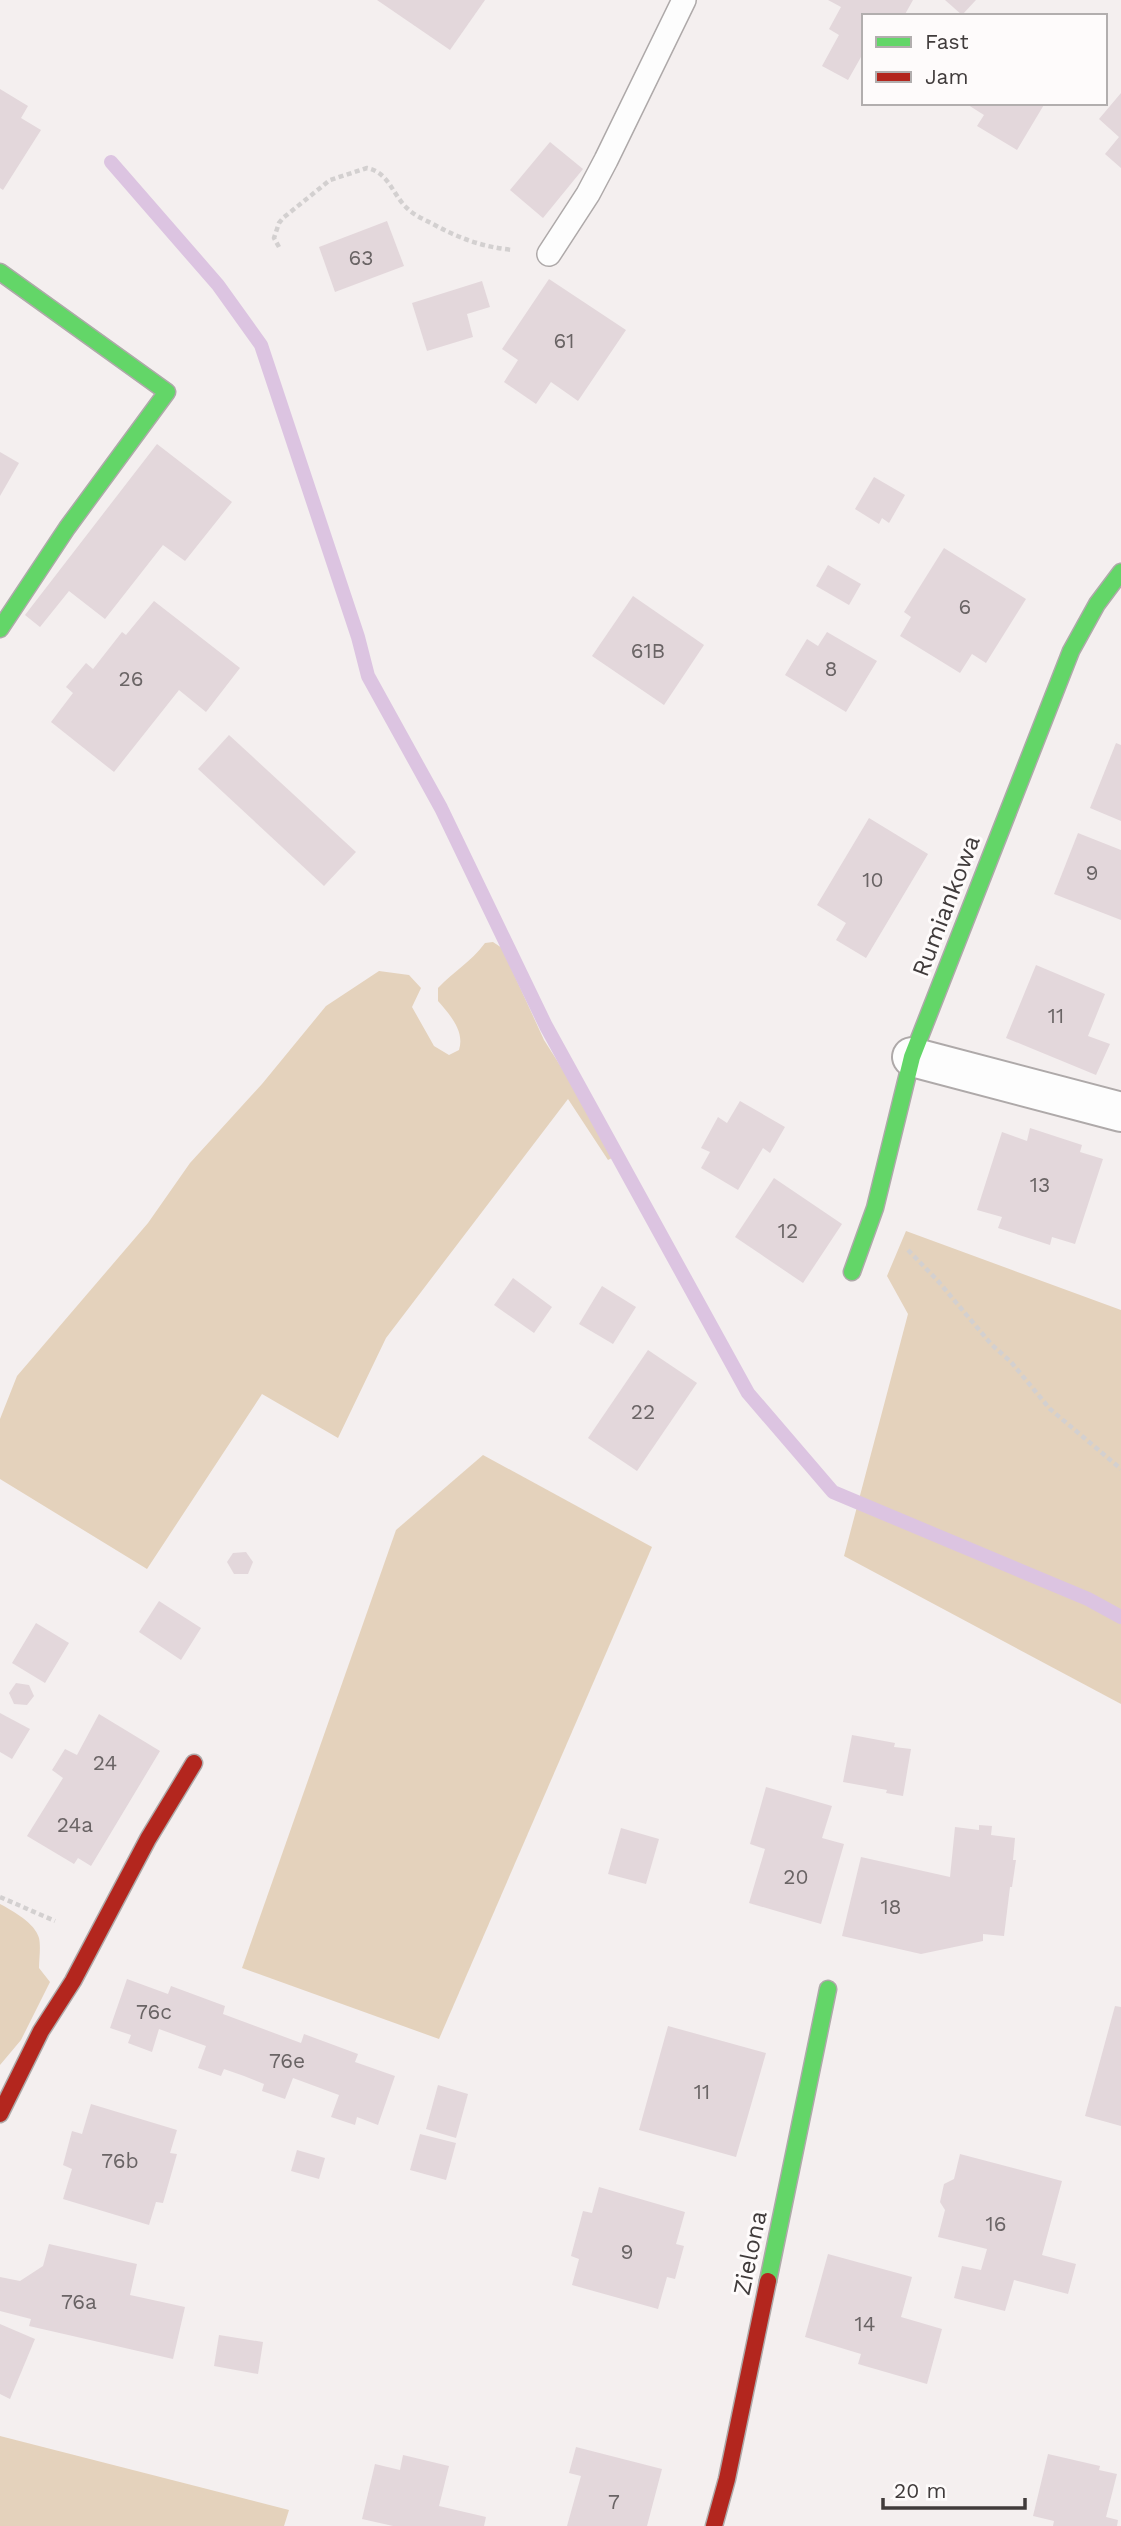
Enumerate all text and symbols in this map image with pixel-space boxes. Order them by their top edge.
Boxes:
legend [862,14,1107,105]
text: Fast [925,29,969,54]
text: Jam [925,64,968,89]
house number: 63 [348,245,374,270]
house number: 61 [554,328,574,353]
house number: 6 [959,594,971,619]
house number: 61B [631,638,665,663]
house number: 8 [825,656,837,681]
house number: 26 [118,666,144,691]
street label: Rumiankowa [906,832,986,980]
house number: 9 [1086,860,1098,885]
house number: 10 [862,867,884,892]
house number: 11 [1048,1003,1064,1028]
house number: 13 [1030,1172,1050,1197]
house number: 12 [778,1218,798,1243]
house number: 22 [631,1399,655,1424]
house number: 24 [93,1750,117,1775]
house number: 24a [57,1812,93,1837]
house number: 20 [783,1864,809,1889]
house number: 18 [880,1894,902,1919]
house number: 76c [136,1999,172,2024]
house number: 76e [269,2048,305,2073]
house number: 11 [694,2079,710,2104]
house number: 76b [101,2148,139,2173]
street label: Zielona [727,2208,773,2298]
house number: 16 [986,2211,1006,2236]
house number: 9 [621,2239,633,2264]
house number: 76a [61,2289,97,2314]
house number: 14 [854,2311,876,2336]
scale bar [883,2466,1025,2510]
text: 20 m [894,2478,946,2503]
house number: 7 [608,2489,620,2514]

